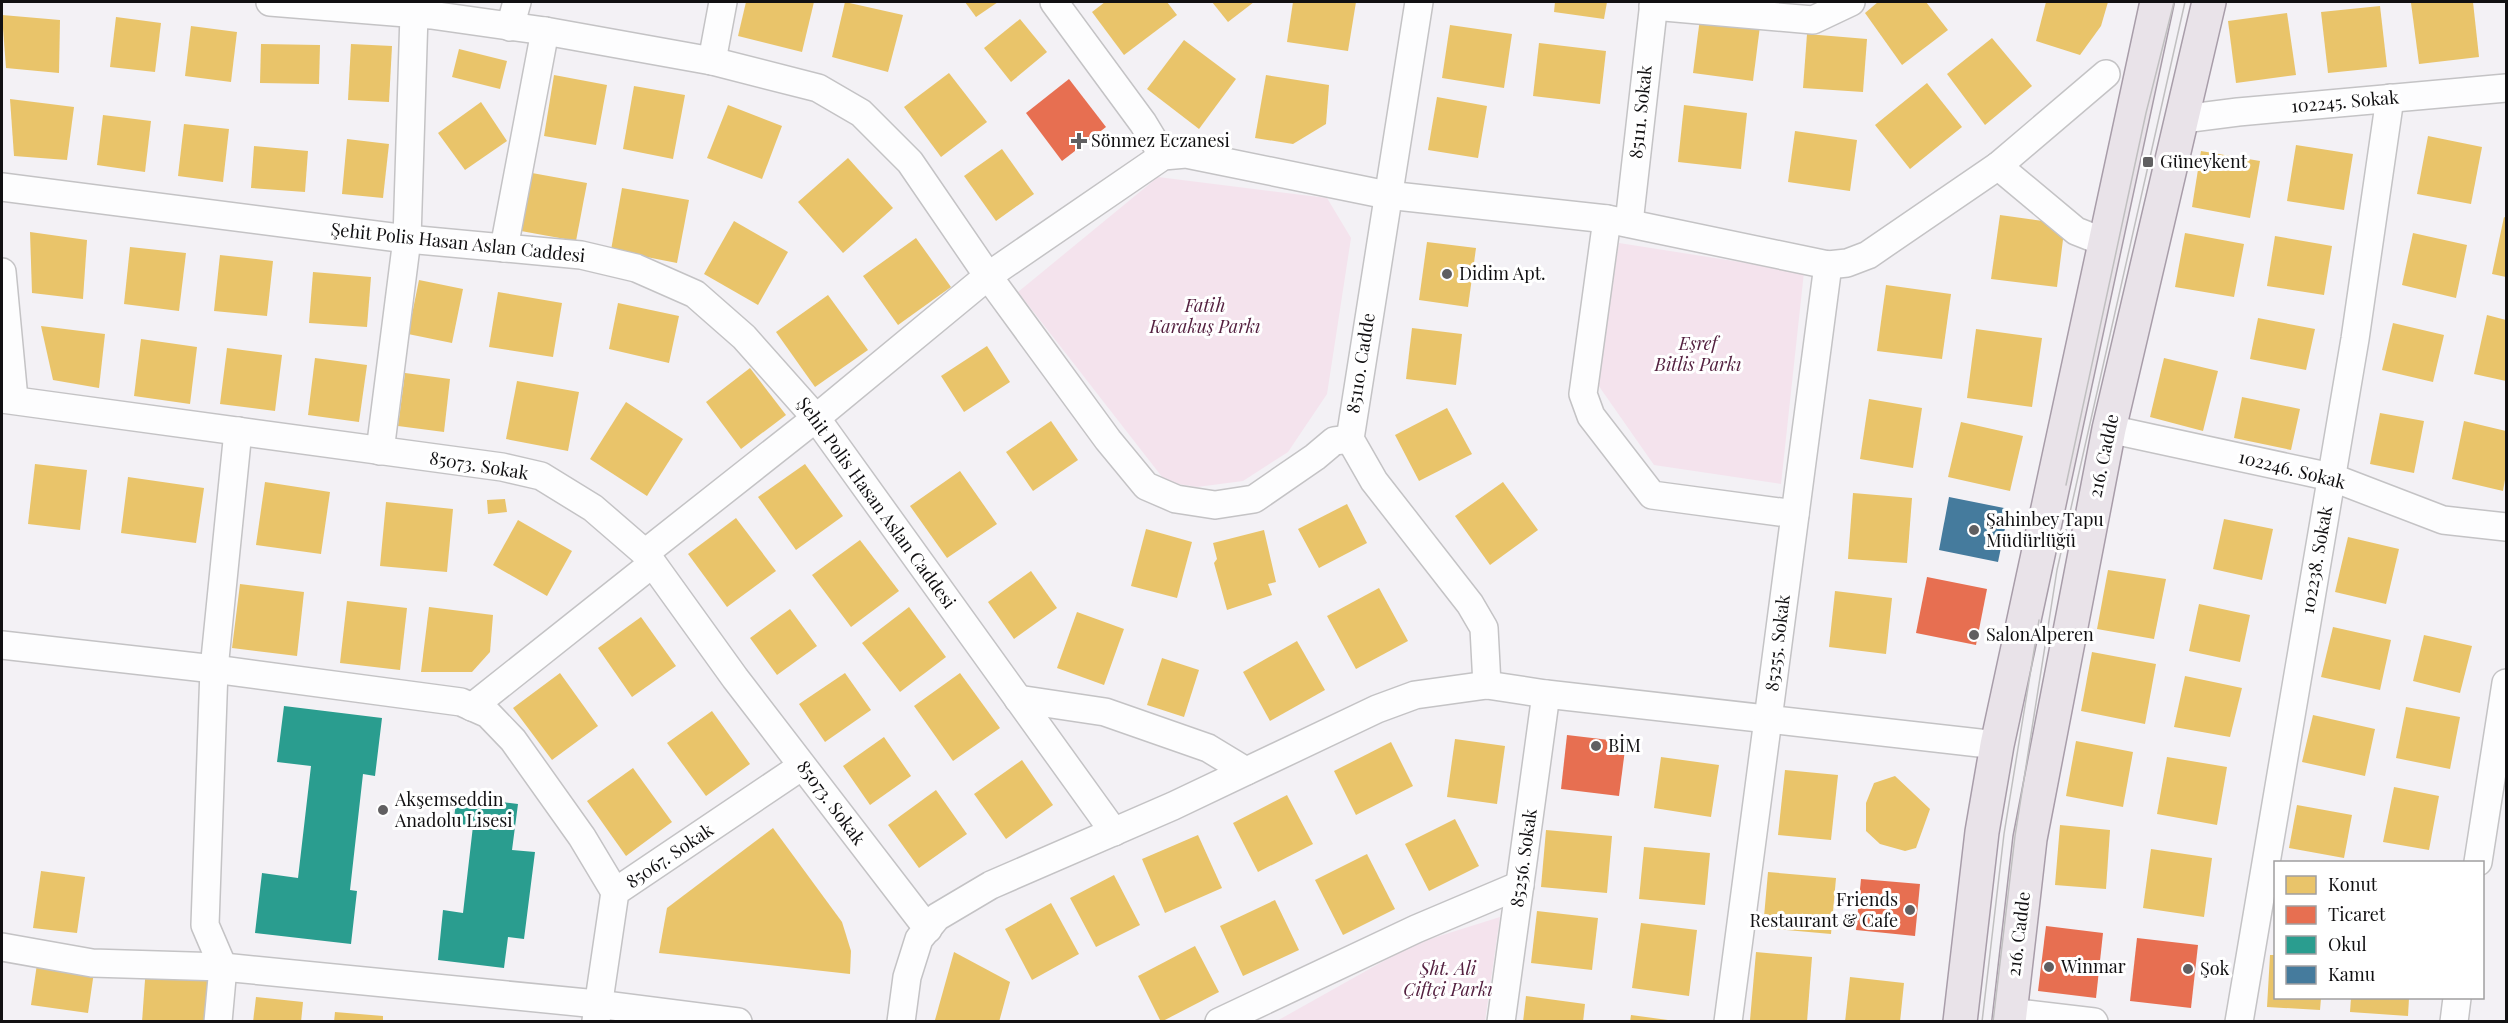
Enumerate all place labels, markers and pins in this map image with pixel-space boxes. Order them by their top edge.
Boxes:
place label: Sönmez Eczanesi [1091,128,1230,152]
marker: Sönmez Eczanesi [1072,134,1086,148]
place label: Güneykent [2160,149,2248,173]
marker: Güneykent [2141,155,2155,169]
place label: Didim Apt. [1459,261,1546,285]
marker: Didim Apt. [1440,267,1454,281]
place label: Şahinbey Tapu Müdürlüğü [1986,507,2104,552]
marker: Şahinbey Tapu Müdürlüğü [1967,523,1981,537]
place label: SalonAlperen [1986,622,2094,646]
marker: SalonAlperen [1967,628,1981,642]
place label: BİM [1608,733,1641,757]
marker: BİM [1589,739,1603,753]
place label: Akşemseddin Anadolu Lisesi [394,787,513,832]
marker: Akşemseddin Anadolu Lisesi [376,803,390,817]
place label: Friends Restaurant & Cafe [1749,887,1898,932]
marker: Friends Restaurant & Cafe [1903,903,1917,917]
place label: Winmar [2060,954,2126,978]
place label: Şok [2200,956,2229,980]
marker: Winmar [2042,960,2056,974]
marker: Şok [2181,962,2195,976]

